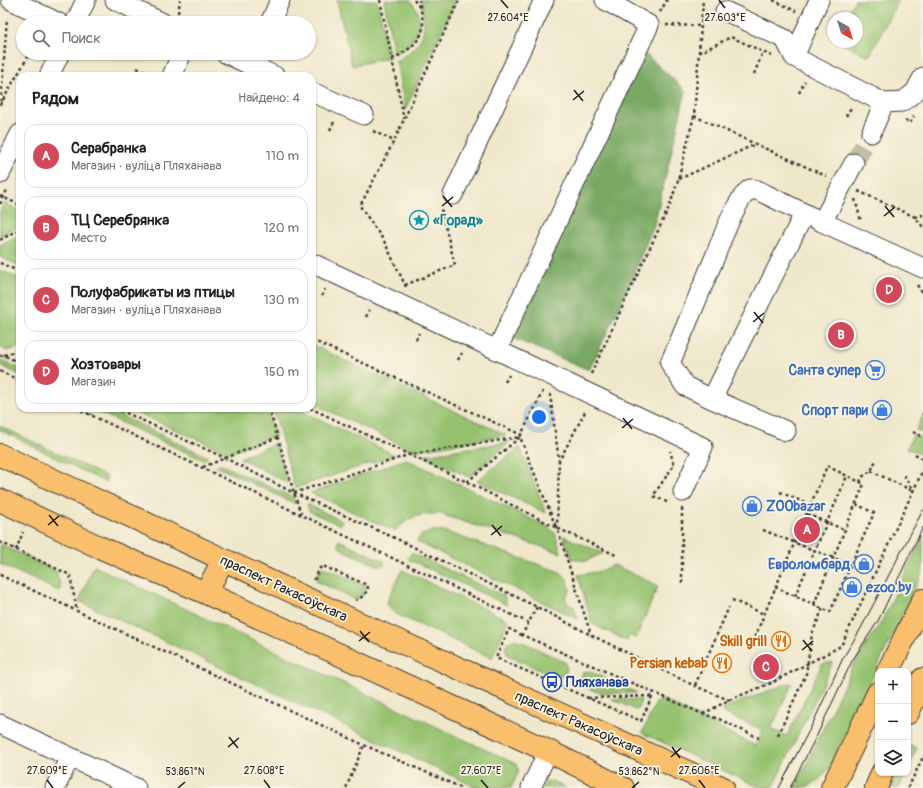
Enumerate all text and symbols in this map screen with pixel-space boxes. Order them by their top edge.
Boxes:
text: 27.604°E [487,12,529,24]
text: 27.603°E [705,12,745,24]
north arrow [827,12,863,48]
search box [16,16,316,60]
icon: search [30,27,52,49]
text: Поиск [62,29,101,48]
text: Рядом [32,88,79,109]
text: Найдено: 4 [238,90,300,106]
text: Серабранка [71,139,146,158]
text: A [42,148,50,164]
text: 110 m [266,148,299,164]
text: Магазин · вуліца Пляханава [71,158,222,174]
place icon: «Горад» [408,209,430,231]
text: ТЦ Серебрянка [71,211,169,230]
place label: «Горад» [433,212,484,229]
text: B [42,220,50,236]
text: 120 m [263,220,299,236]
text: Место [71,230,107,246]
pin: D [876,275,902,305]
text: Полуфабрикаты из птицы [71,283,235,302]
text: C [42,292,50,308]
text: 130 m [263,292,299,308]
text: Магазин · вуліца Пляханава [71,302,222,318]
pin: B [828,320,854,350]
text: Хозтовары [71,355,141,374]
supermarket icon: Санта супер [864,359,886,381]
place label: Санта супер [789,362,861,379]
text: D [42,364,50,380]
text: 150 m [264,364,299,380]
text: Магазин [71,374,115,390]
shop icon: Спорт пари [871,399,893,421]
place label: Спорт пари [802,402,869,419]
your location [529,407,549,427]
shop icon: ZOObazar [741,495,763,517]
place label: ZOObazar [766,498,827,515]
pin: A [794,515,820,545]
street label: праспект Ракасоўскага [217,551,350,625]
shop icon: Евроломбард [853,553,875,575]
place label: Евроломбард [768,556,851,573]
shop icon: ezoo.by [841,576,863,598]
place label: ezoo.by [865,579,911,596]
restaurant icon: Skill grill [770,630,792,652]
place label: Skill grill [720,633,767,650]
restaurant icon: Persian kebab [711,652,733,674]
pin: C [753,652,779,682]
place label: Persian kebab [630,655,708,672]
map controls [875,668,911,776]
button: + [875,668,911,704]
bus stop icon: Пляханава [541,671,563,693]
place label: Пляханава [566,674,629,691]
street label: праспект Ракасоўскага [512,687,646,759]
button: − [875,704,911,740]
button: layers [875,740,911,776]
text: 27.609°E [27,765,67,777]
text: 27.608°E [244,765,284,777]
text: 27.607°E [461,765,501,777]
text: 27.606°E [678,765,720,777]
text: 53.861°N [165,766,205,778]
text: 53.862°N [619,766,660,778]

